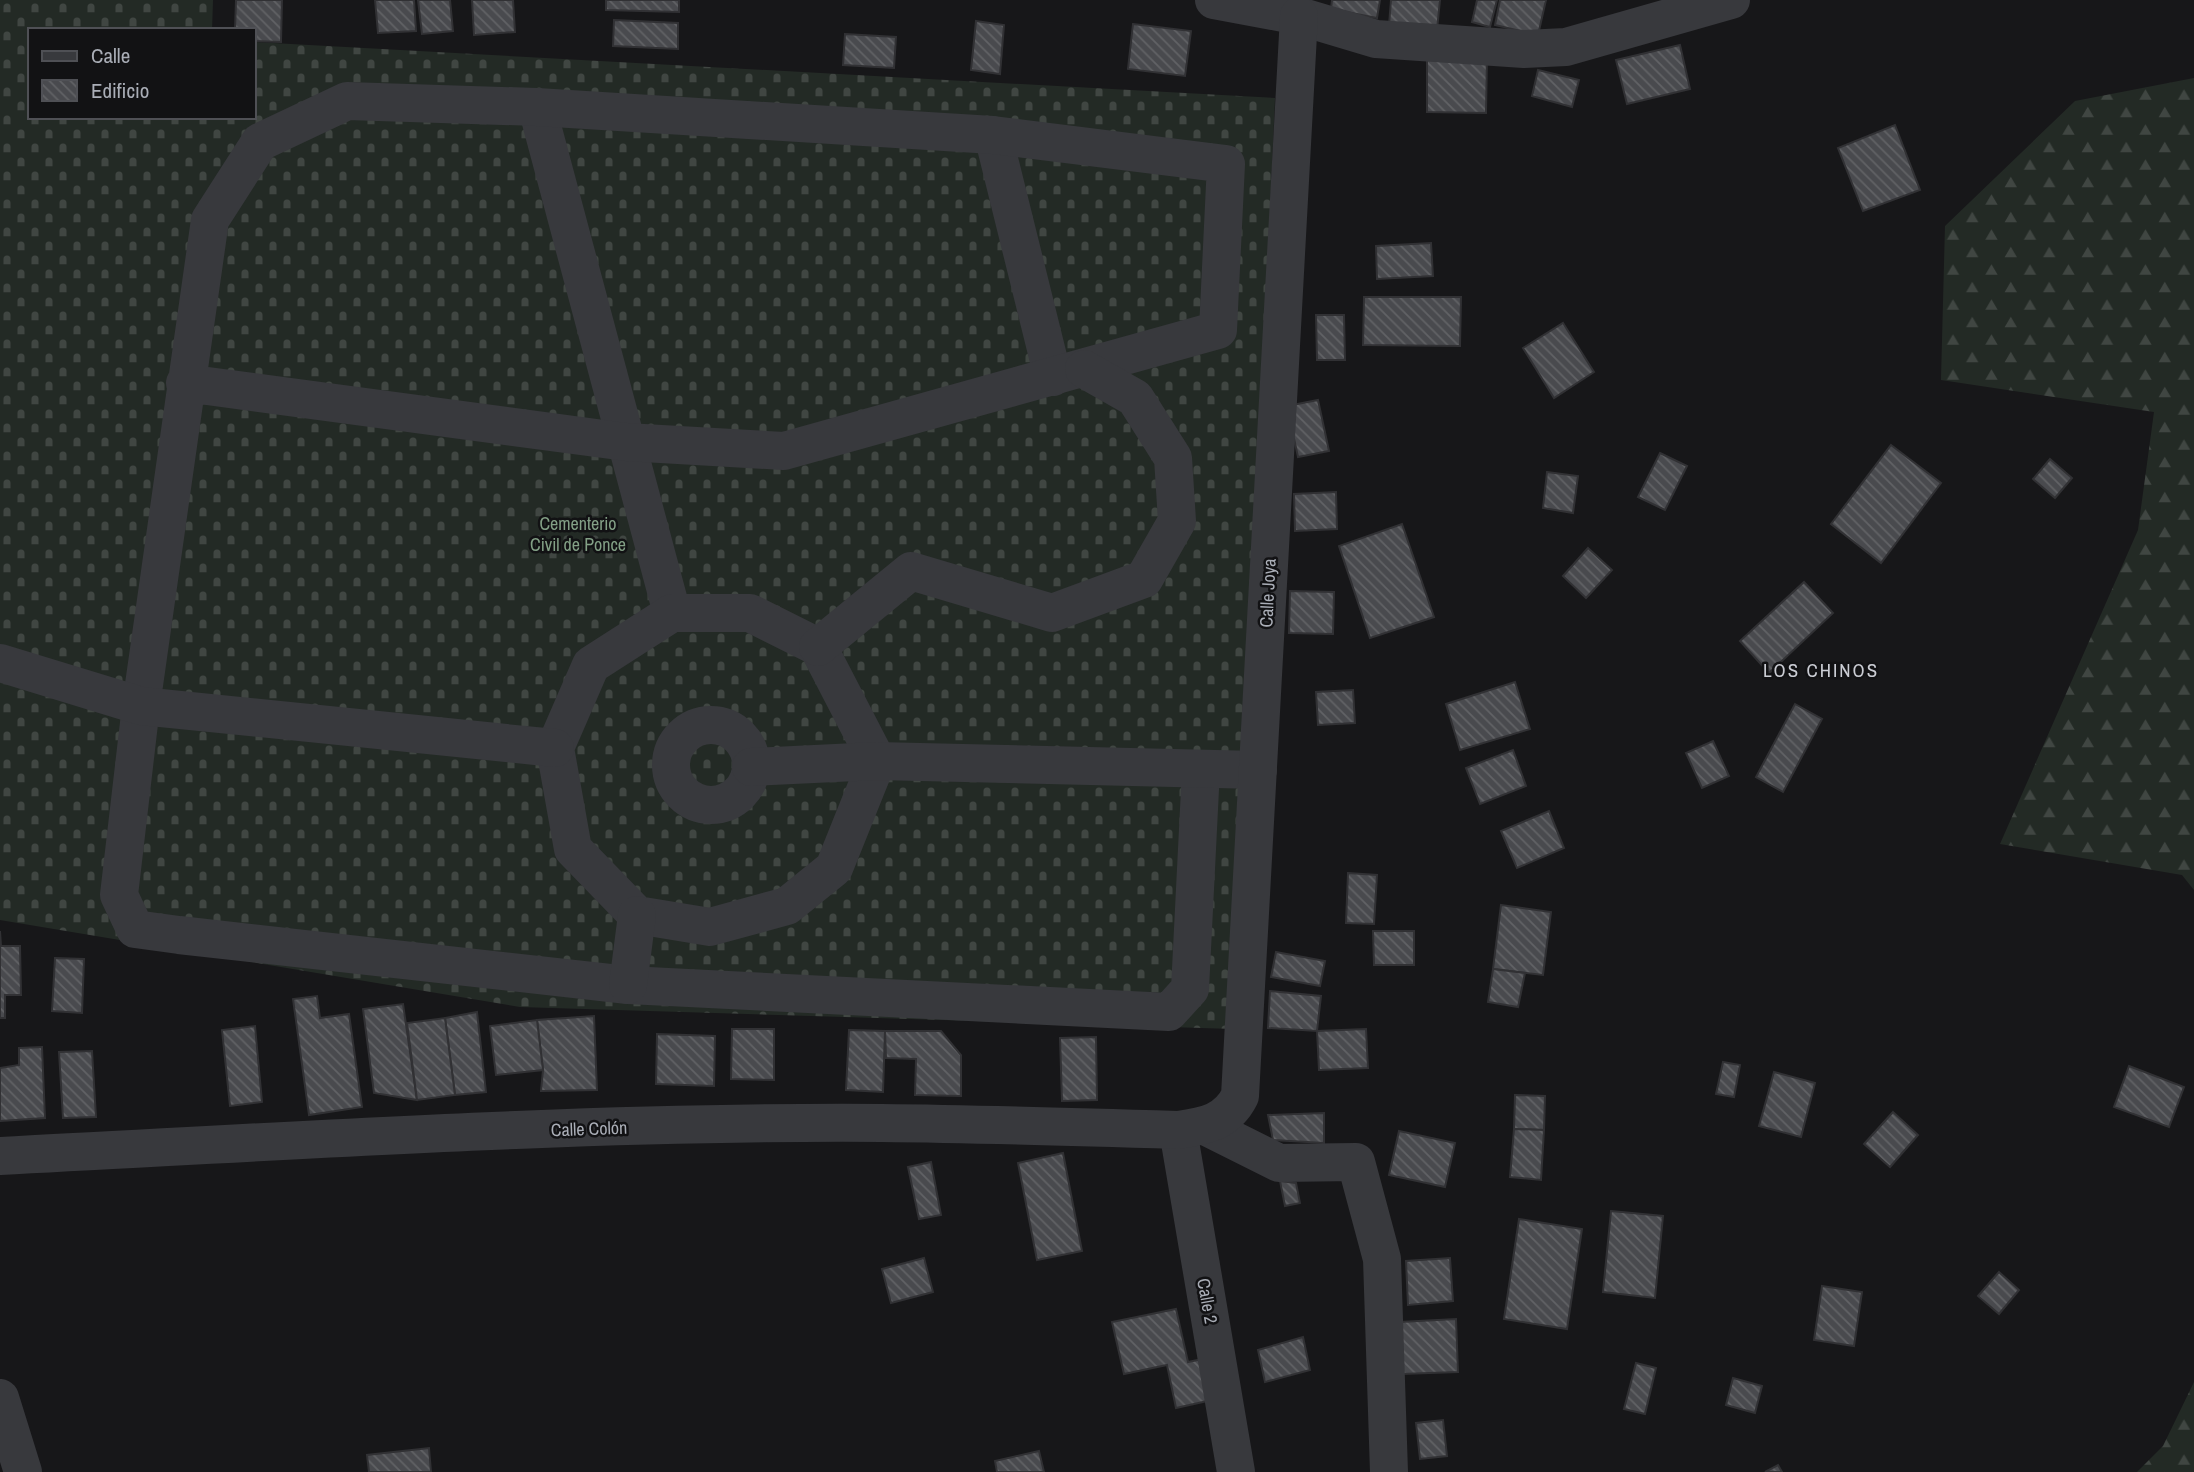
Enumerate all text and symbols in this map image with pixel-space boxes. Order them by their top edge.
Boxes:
legend [28,28,256,119]
text: Calle [91,41,130,70]
text: Edificio [91,76,149,105]
park label: Cementerio Civil de Ponce [530,511,626,557]
street label: Calle Joya [1253,558,1282,628]
district label: LOS CHINOS [1763,657,1879,683]
street label: Calle Colón [550,1115,628,1142]
street label: Calle 2 [1191,1276,1224,1326]

